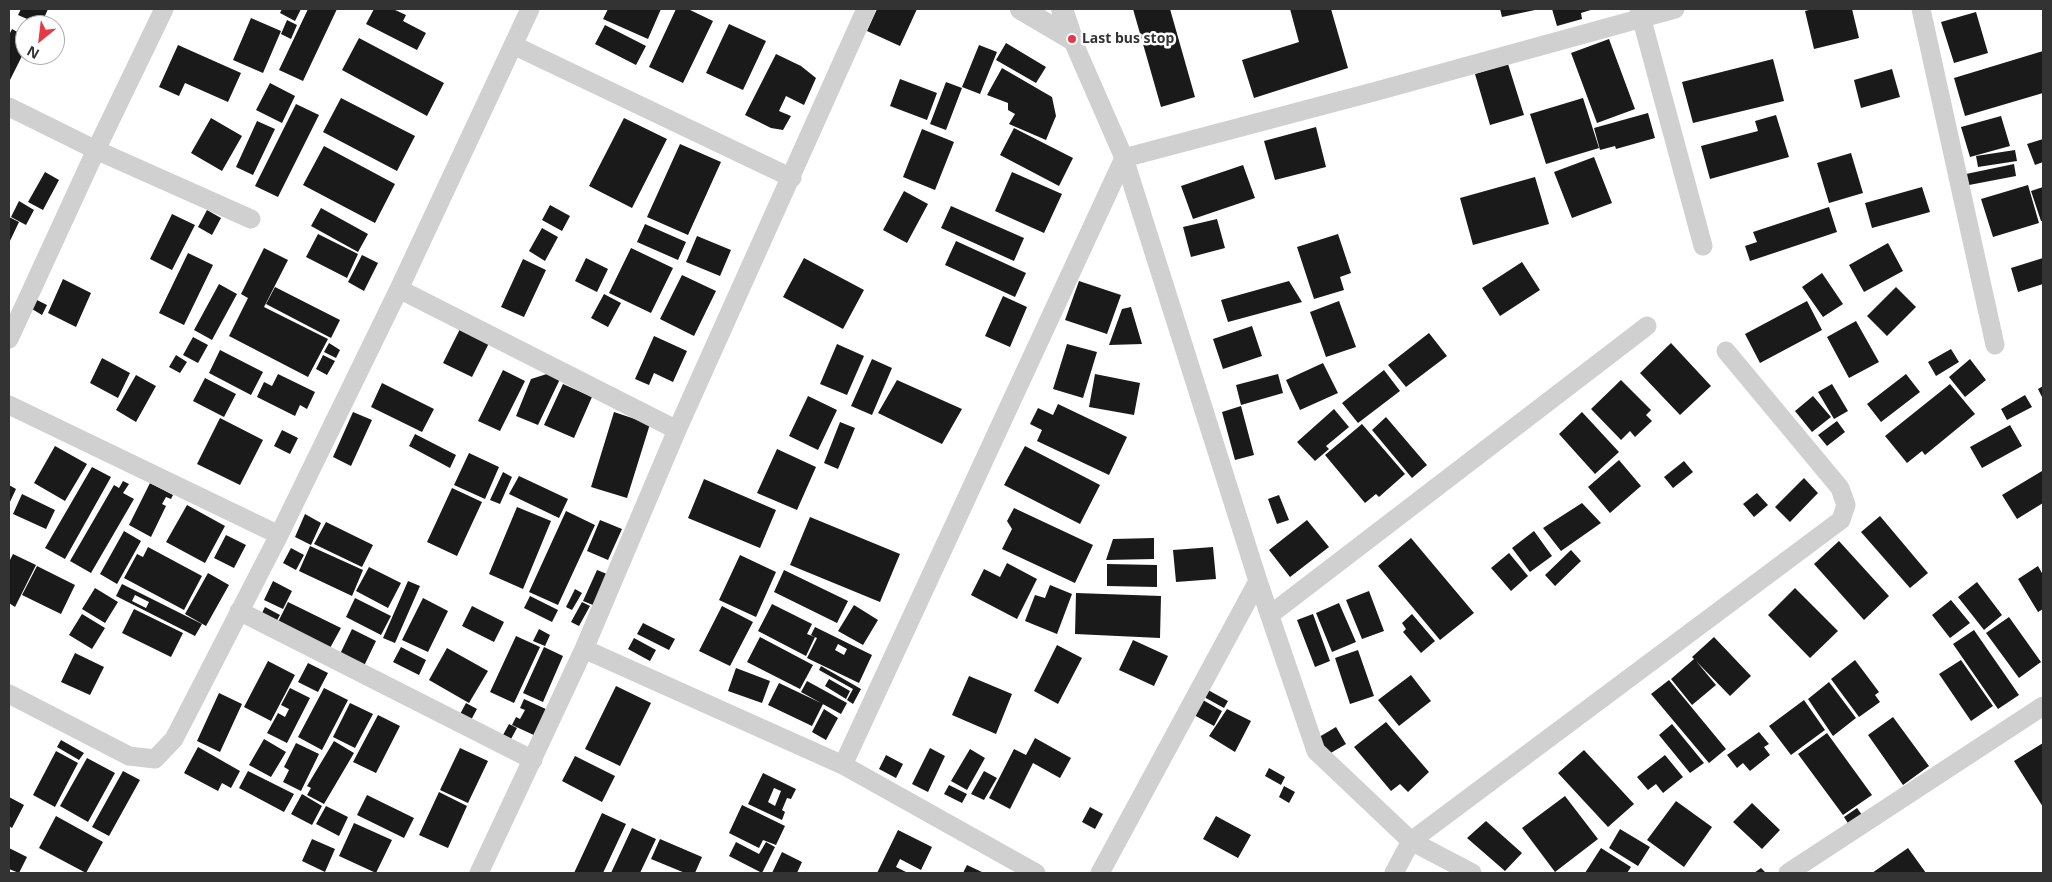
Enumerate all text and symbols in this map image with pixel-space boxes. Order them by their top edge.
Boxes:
north arrow [15,15,65,65]
place label: Last bus stop [1082,31,1174,47]
marker: Last bus stop [1066,33,1078,45]
text: N [23,42,43,64]

